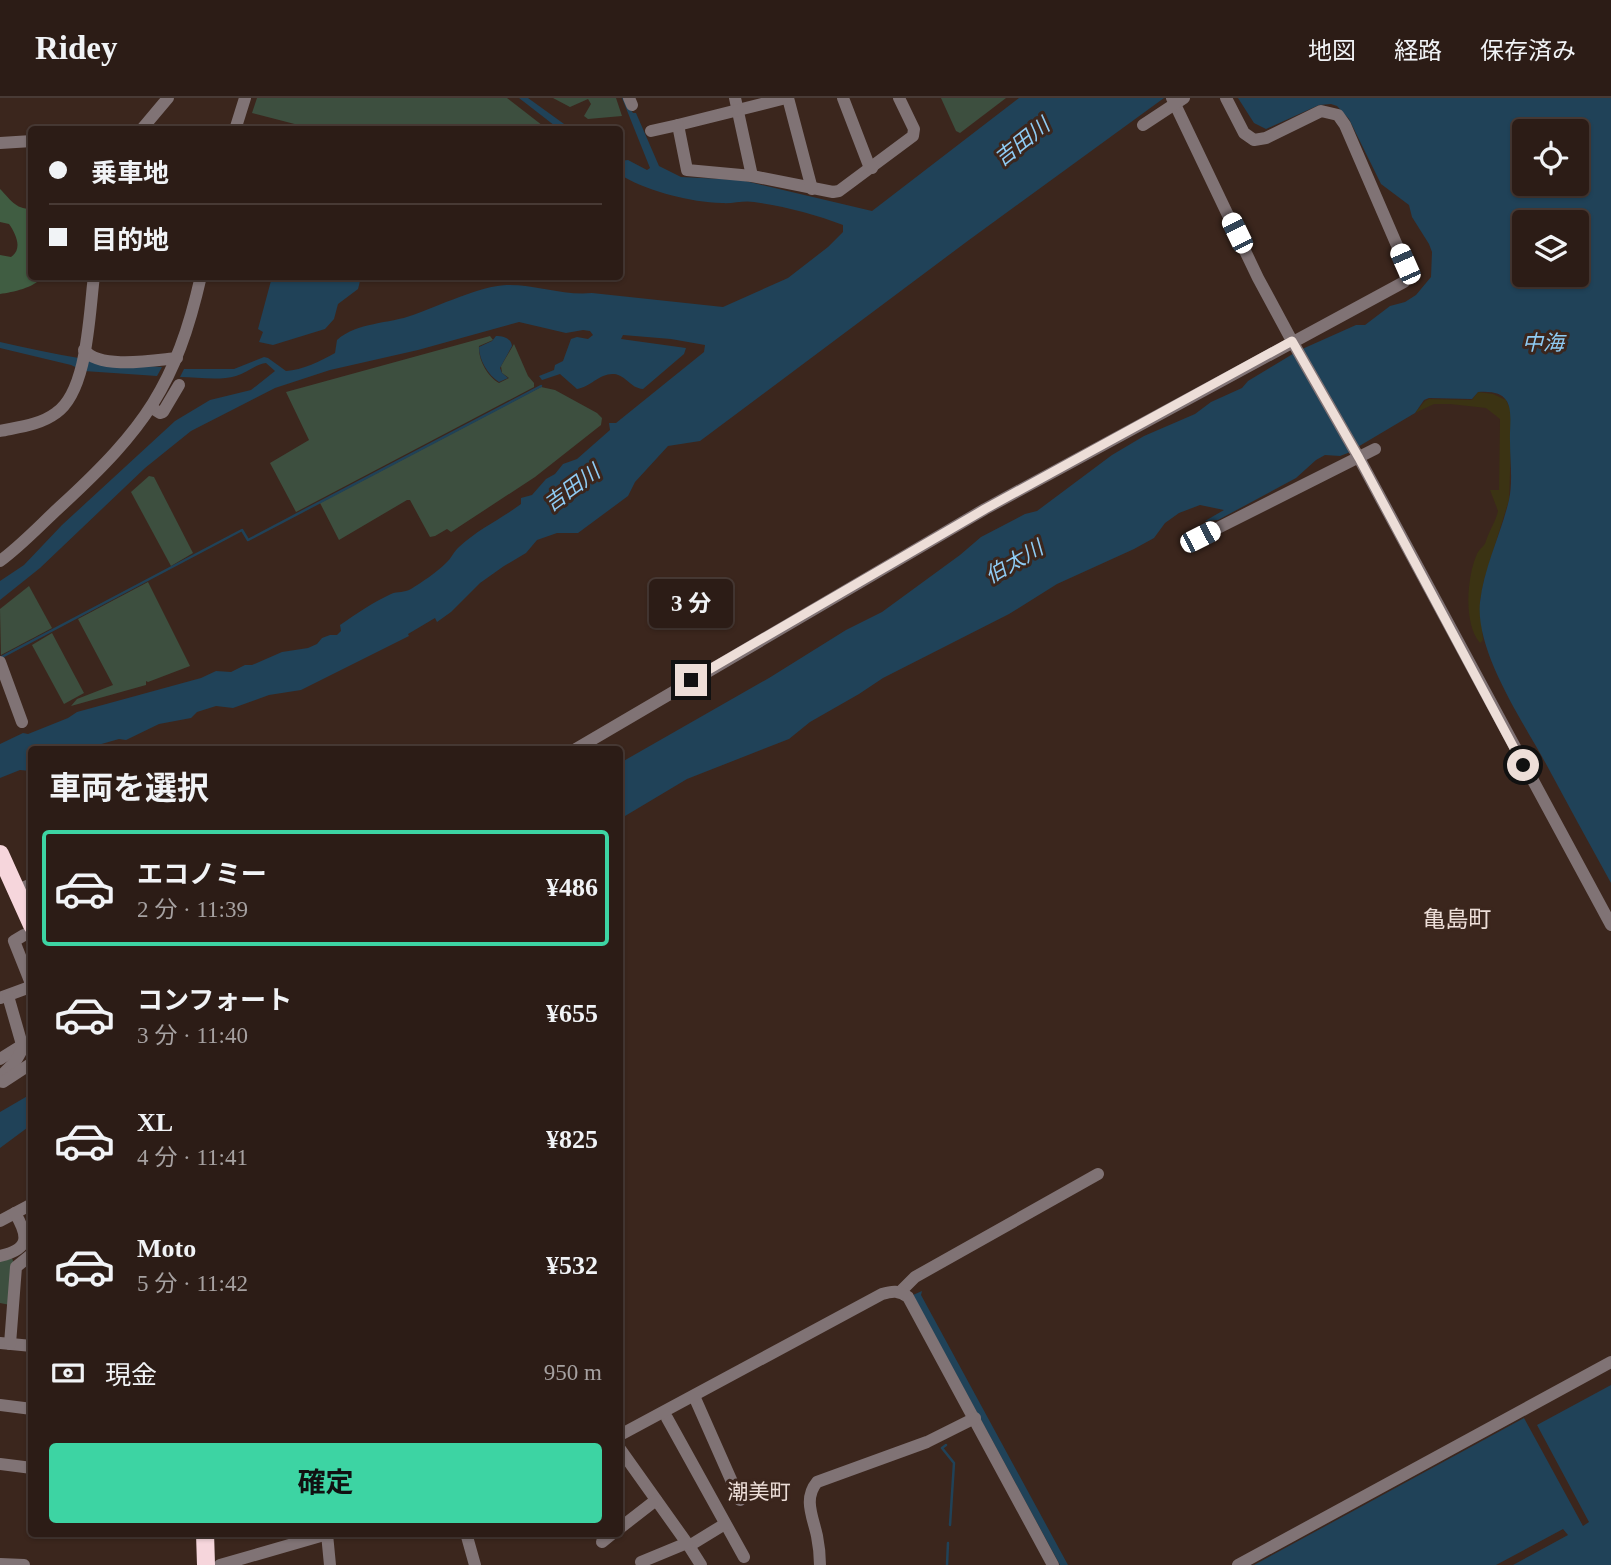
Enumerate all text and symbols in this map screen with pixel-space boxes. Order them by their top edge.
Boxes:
text: Ridey [35,30,118,66]
text: 地図 [1308,38,1356,64]
text: 経路 [1394,38,1442,64]
text: 保存済み [1480,38,1576,64]
water label: 吉田川 [990,112,1056,171]
map controls [1512,119,1589,287]
button: locate [1512,119,1589,196]
text: 乗車地 [91,159,169,188]
car [1219,210,1256,256]
button: layers [1512,210,1589,287]
text: 目的地 [91,226,169,255]
car [1387,241,1424,287]
water label: 中海 [1522,331,1567,355]
water label: 吉田川 [539,459,606,516]
car [1177,518,1224,556]
water label: 伯太川 [981,535,1049,588]
callout: 3 分 [649,578,733,628]
text: 3 分 [671,591,711,616]
route end [675,664,707,696]
route start [1507,749,1539,781]
text: 車両を選択 [49,770,209,806]
icon: car [53,857,116,920]
text: エコノミー [137,860,267,889]
text: ¥486 [546,873,598,902]
text: 2 分 · 11:39 [137,897,248,922]
district label: 亀島町 [1423,907,1492,932]
icon: car [53,983,116,1046]
text: コンフォート [137,986,292,1015]
text: ¥655 [546,999,598,1028]
text: 3 分 · 11:40 [137,1023,248,1048]
text: XL [137,1108,173,1137]
icon: car [53,1109,116,1172]
text: ¥825 [546,1125,598,1154]
text: 4 分 · 11:41 [137,1145,248,1170]
text: Moto [137,1234,196,1263]
icon: car [53,1235,116,1298]
text: ¥532 [546,1251,598,1280]
text: 5 分 · 11:42 [137,1271,248,1296]
icon: cash [49,1354,87,1392]
text: 950 m [544,1360,602,1385]
text: 現金 [105,1361,157,1390]
button: 確定 [49,1443,602,1523]
district label: 潮美町 [728,1480,791,1504]

